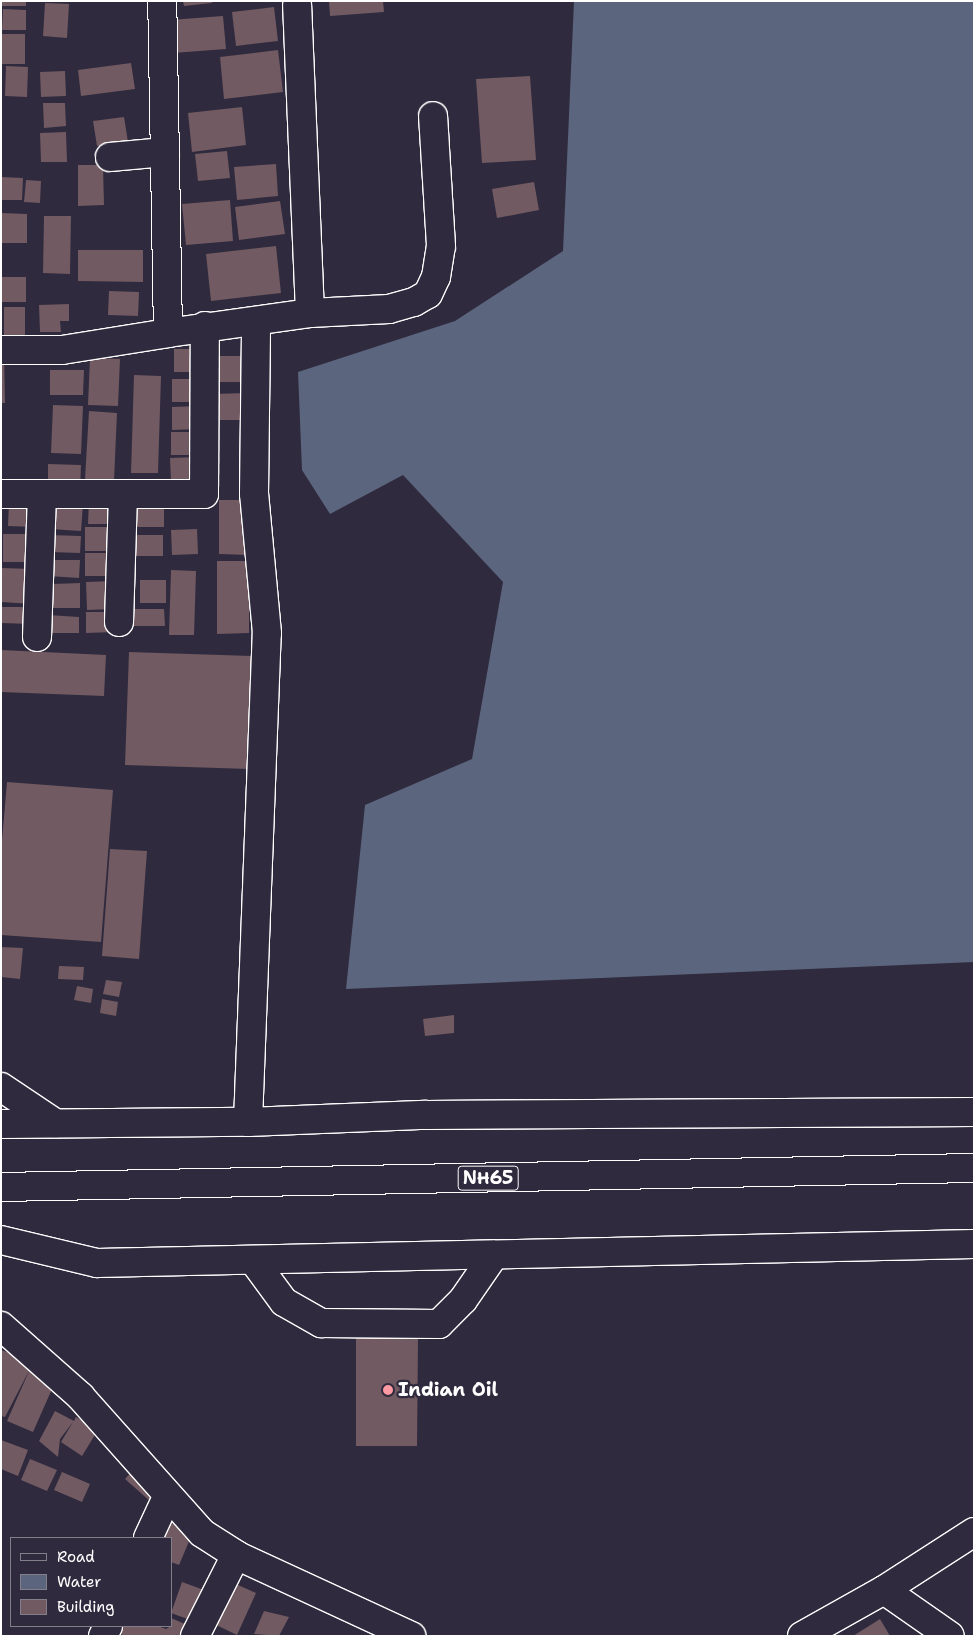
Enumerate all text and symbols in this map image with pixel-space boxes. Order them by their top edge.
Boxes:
road number: NH65 [457,1162,519,1194]
place label: Indian Oil [398,1379,498,1401]
marker: Indian Oil [382,1384,394,1396]
legend [10,1537,172,1627]
text: Road [57,1547,95,1567]
text: Water [57,1572,101,1592]
text: Building [57,1597,114,1617]

